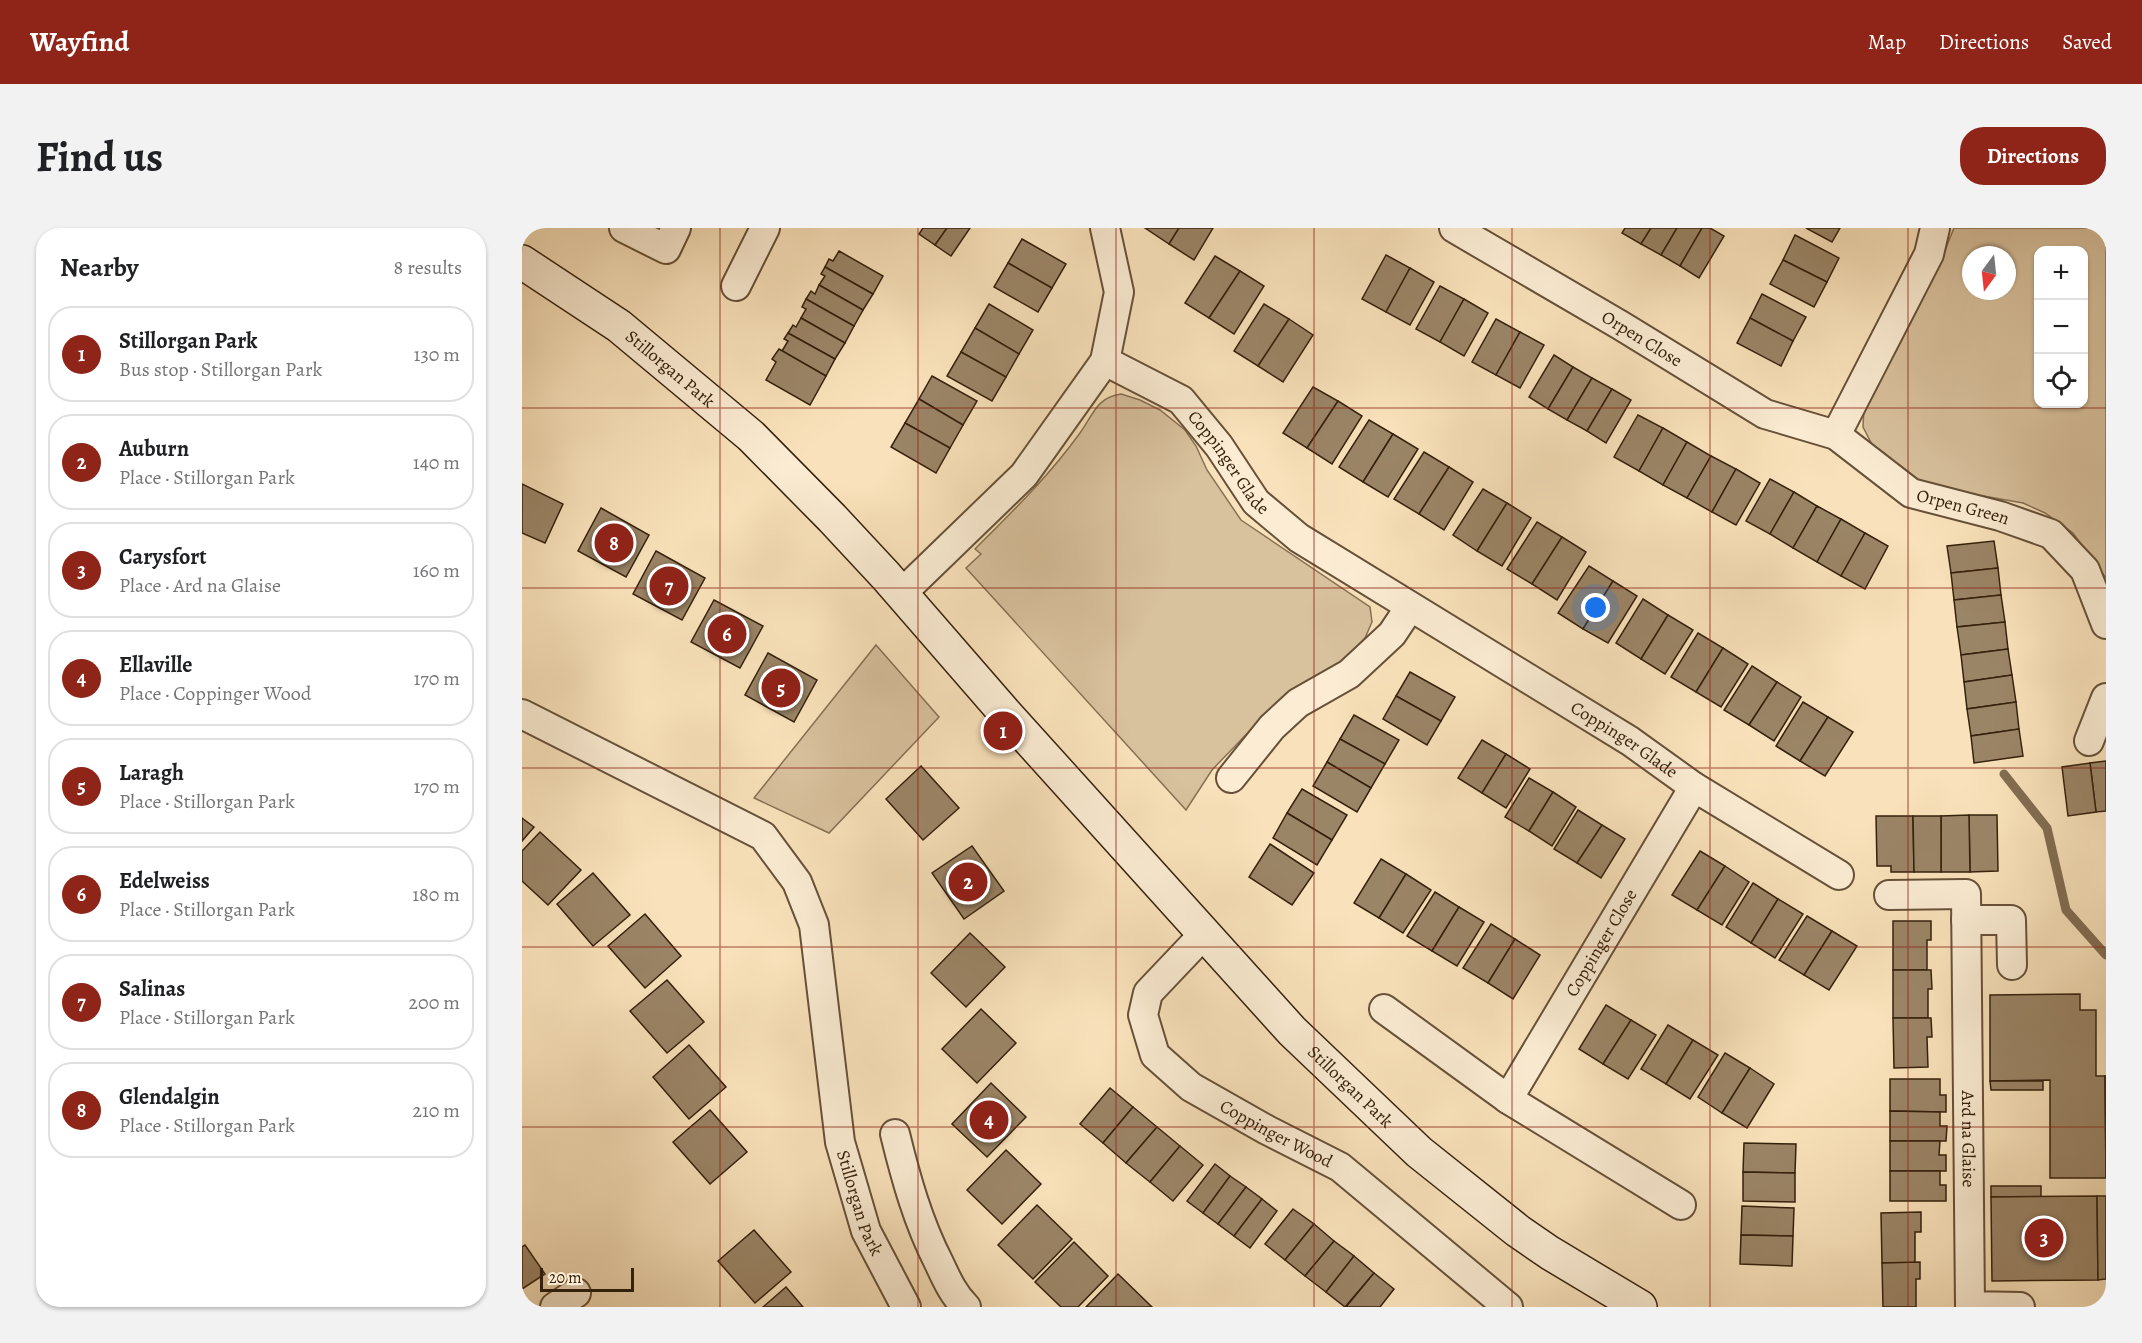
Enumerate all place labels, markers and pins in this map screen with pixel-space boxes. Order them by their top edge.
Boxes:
pin: 8 [594,520,634,566]
pin: 7 [650,564,688,608]
pin: 6 [708,612,746,656]
pin: 5 [762,666,800,710]
pin: 1 [984,708,1022,754]
pin: 2 [948,860,988,904]
pin: 4 [970,1098,1008,1142]
pin: 3 [2024,1216,2063,1260]

